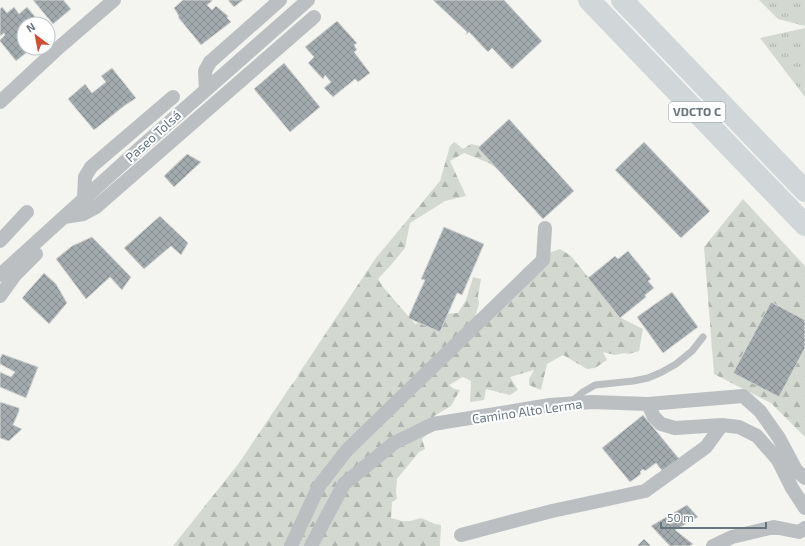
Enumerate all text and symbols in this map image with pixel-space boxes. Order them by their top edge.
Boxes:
north arrow [16,16,56,56]
text: N [24,19,37,35]
road number: VDCTO C [669,102,725,122]
street label: Paseo Tolsá [122,107,184,165]
street label: Camino Alto Lerma [471,395,583,427]
scale bar [661,504,766,530]
text: 50 m [667,510,694,524]

